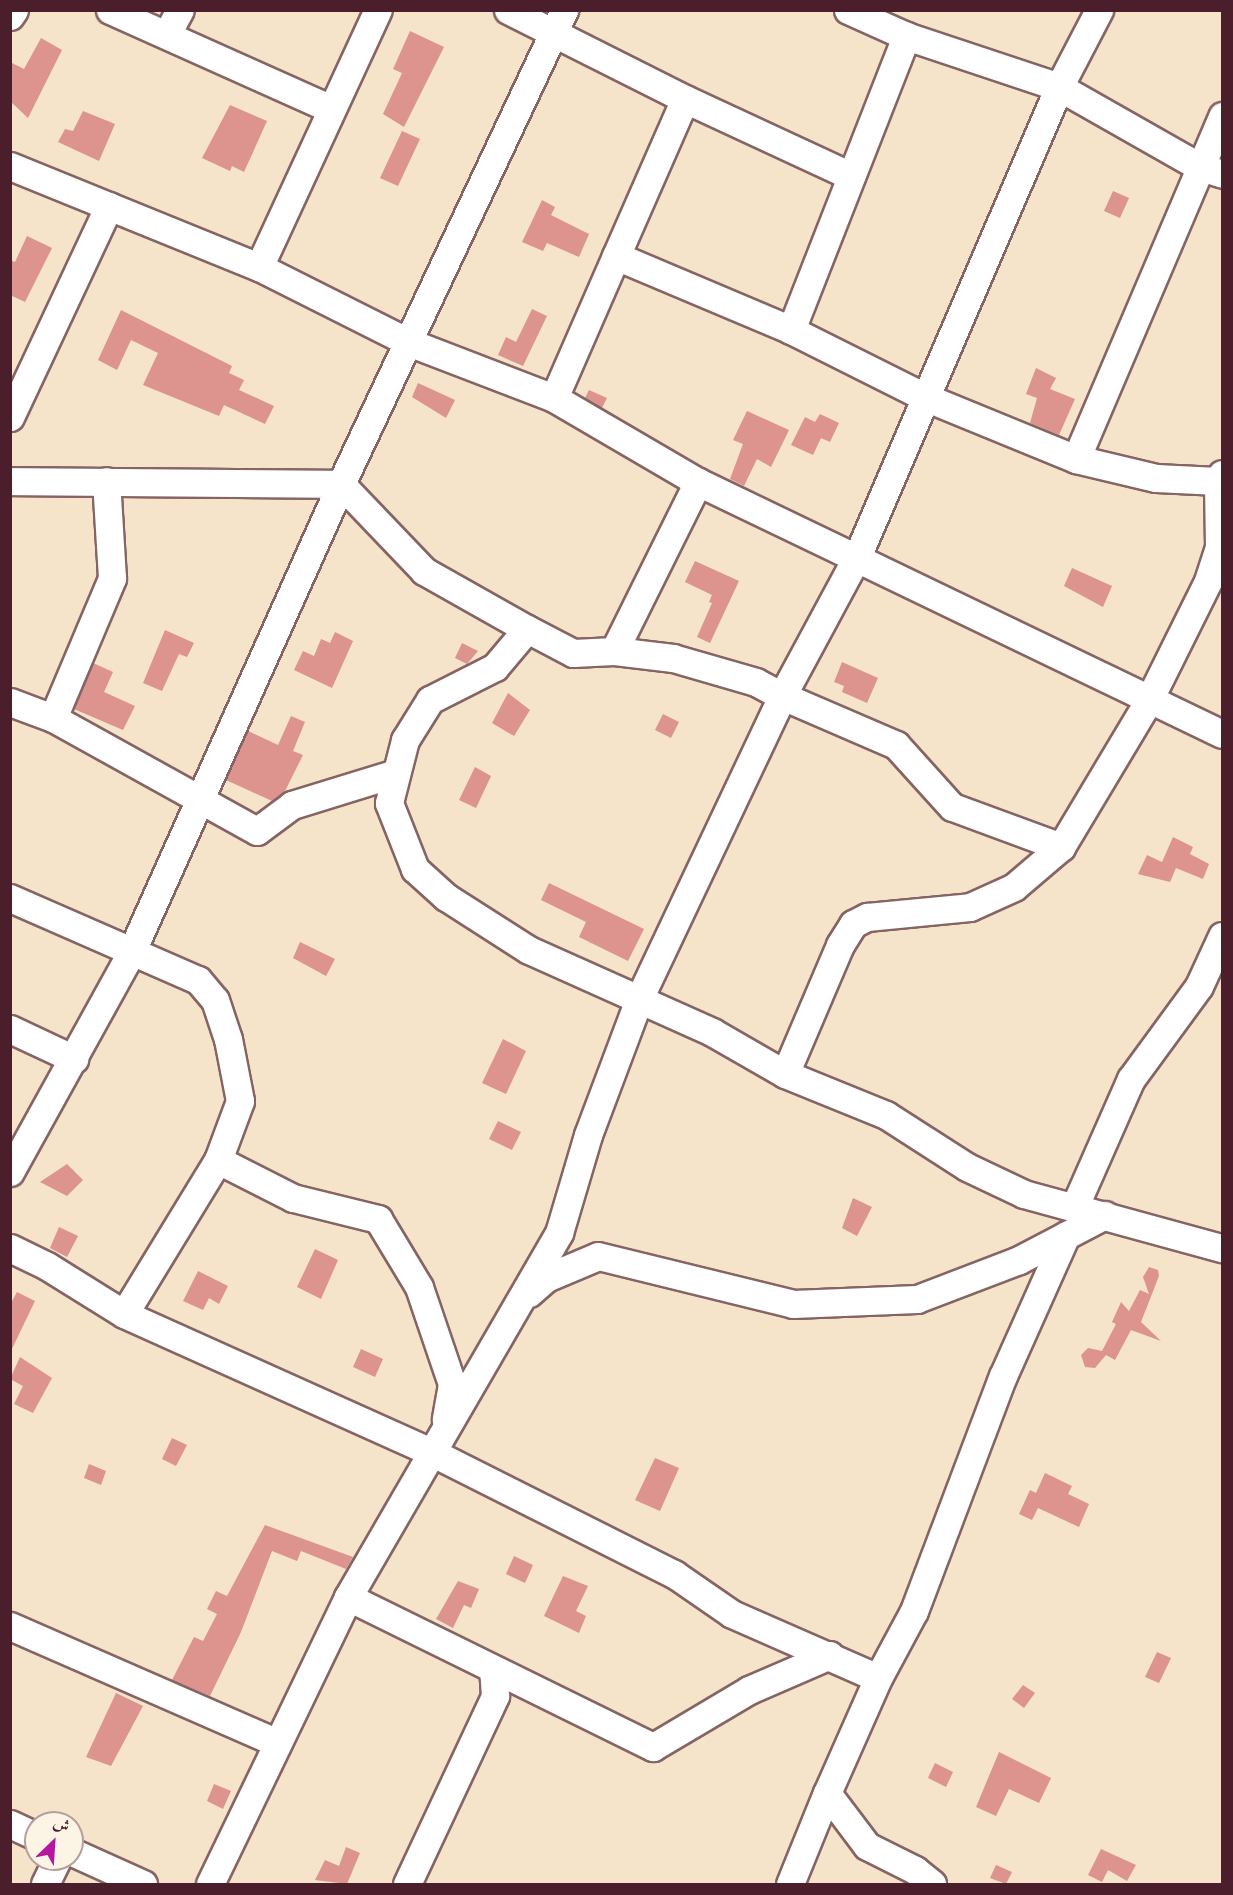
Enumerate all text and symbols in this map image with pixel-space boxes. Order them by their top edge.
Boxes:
north arrow [24,1811,84,1871]
text: ش [49,1812,73,1840]

